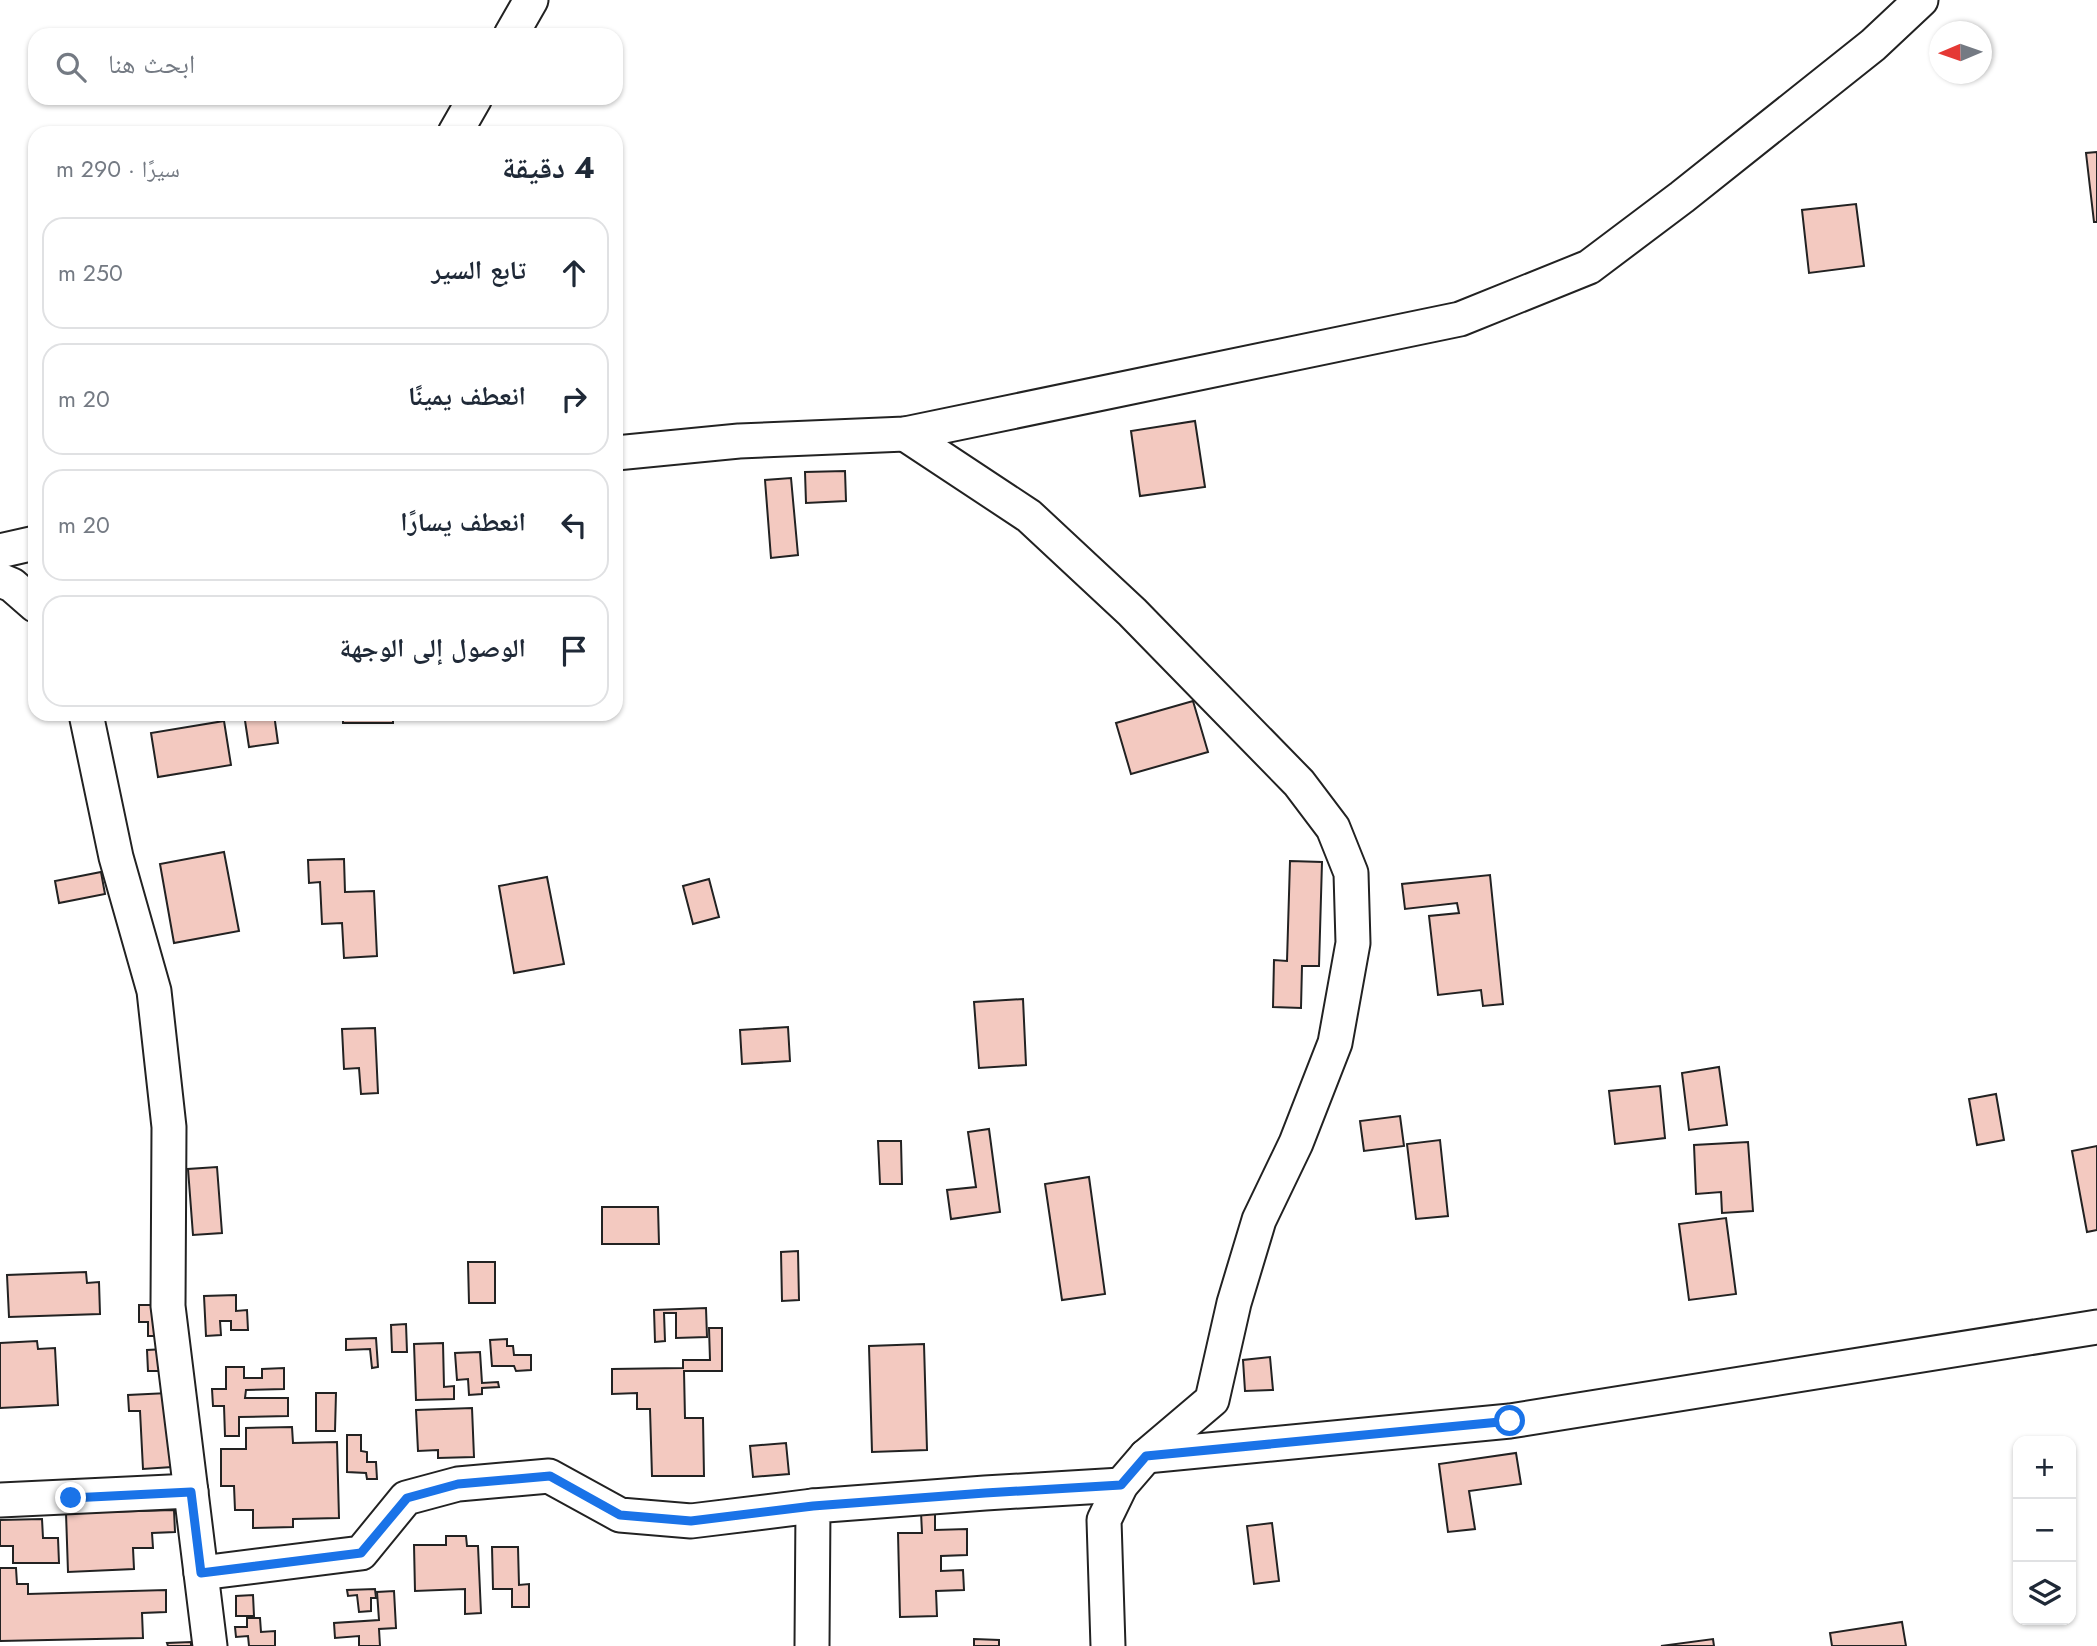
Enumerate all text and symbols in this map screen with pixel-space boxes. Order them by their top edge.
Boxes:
north arrow [1929,21,1992,84]
search box [28,28,623,105]
text: ابحث هنا [108,45,195,83]
icon: search [52,48,90,86]
text: 4 دقيقة [502,146,595,189]
text: سيرًا · 290 m [56,152,180,186]
text: تابع السير [431,251,526,289]
icon: ahead [555,254,593,292]
text: 250 m [58,256,123,290]
text: انعطف يمينًا [408,377,526,415]
icon: right [555,380,593,418]
text: 20 m [58,382,110,416]
text: انعطف يسارًا [400,503,526,541]
icon: left [555,506,593,544]
text: 20 m [58,508,110,542]
text: الوصول إلى الوجهة [339,629,526,667]
icon: arrive [555,632,593,670]
route start [1494,1405,1525,1436]
map controls [2013,1436,2076,1625]
button: + [2013,1436,2076,1499]
route end [55,1482,86,1513]
button: − [2013,1499,2076,1562]
button: layers [2013,1562,2076,1625]

